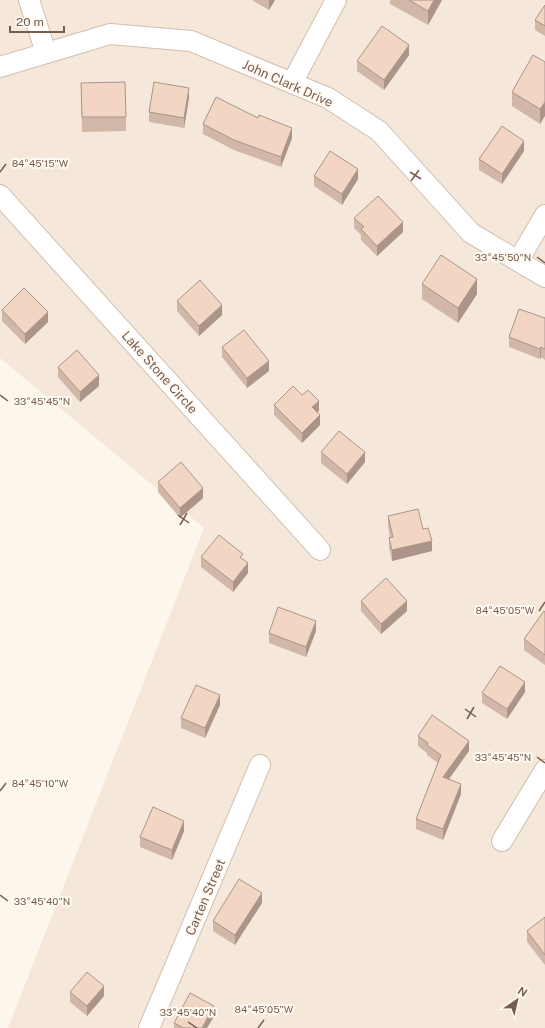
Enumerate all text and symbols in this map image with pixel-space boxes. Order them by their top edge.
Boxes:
scale bar [10,8,64,34]
text: 20 m [16,15,44,29]
street label: John Clark Drive [240,57,335,110]
text: 84°45'15"W [12,157,69,169]
text: 33°45'50"N [475,251,531,263]
street label: Lake Stone Circle [119,328,201,417]
text: 33°45'45"N [14,395,70,407]
text: 84°45'05"W [476,604,535,616]
text: 33°45'45"N [475,751,531,763]
text: 84°45'10"W [12,777,69,789]
street label: Carten Street [183,857,228,938]
text: 33°45'40"N [14,895,70,907]
north arrow [497,980,537,1020]
text: N [516,984,530,999]
text: 84°45'05"W [235,1003,294,1015]
text: 33°45'40"N [160,1006,216,1018]

